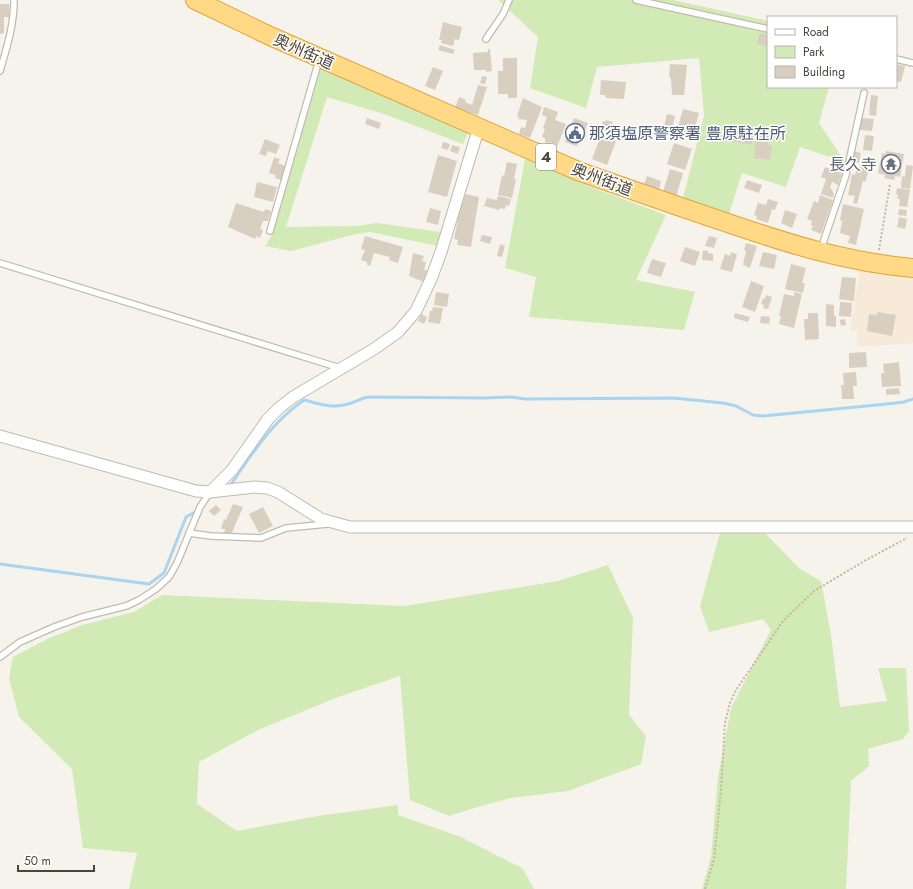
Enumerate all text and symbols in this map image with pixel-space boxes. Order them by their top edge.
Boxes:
legend [767,16,897,88]
text: Road [803,23,829,41]
street label: 奥州街道 [270,28,338,75]
text: Park [803,43,825,61]
text: Building [803,63,845,81]
public building icon: 那須塩原警察署 豊原駐在所 [564,122,586,144]
place label: 那須塩原警察署 豊原駐在所 [589,122,786,145]
road number: 4 [536,144,556,170]
place label: 長久寺 [829,153,877,176]
temple icon: 長久寺 [880,153,902,175]
street label: 奥州街道 [568,157,636,202]
scale bar [18,847,94,873]
text: 50 m [24,852,51,870]

